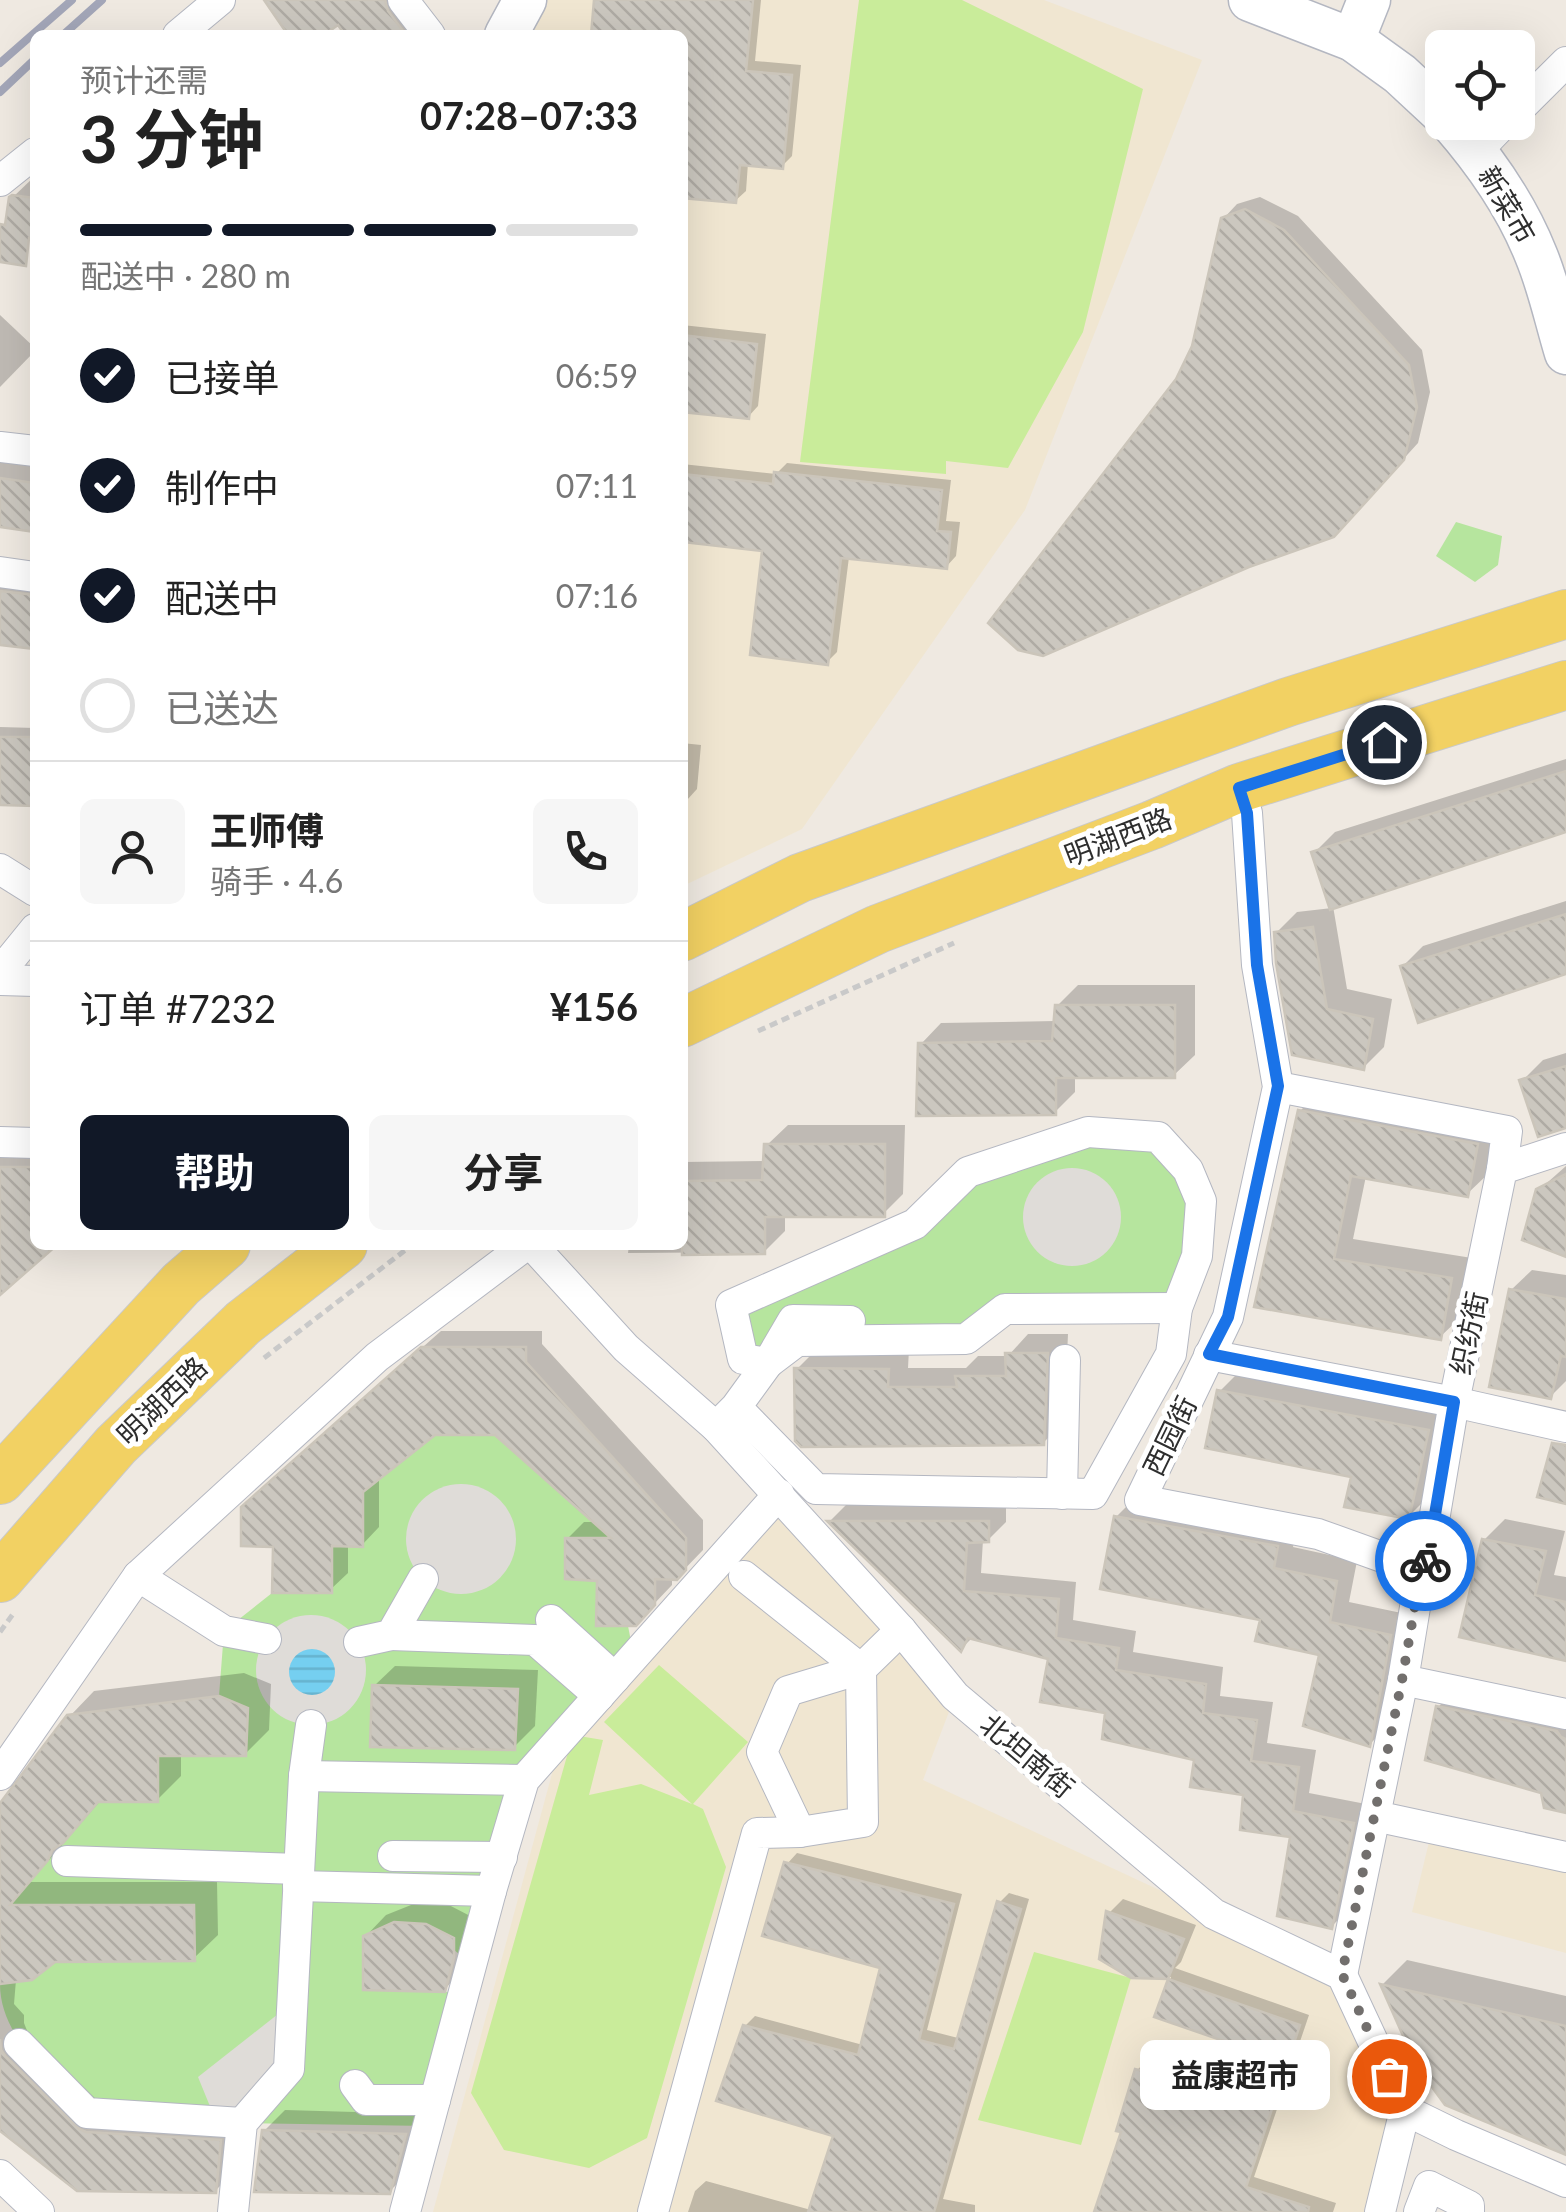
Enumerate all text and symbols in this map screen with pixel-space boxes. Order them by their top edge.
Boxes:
map controls [1425,30,1535,140]
button: locate [1425,30,1535,140]
text: 预计还需 [80,60,208,99]
text: 07:28–07:33 [420,92,638,138]
text: 3 分钟 [80,99,264,177]
street label: 新菜市 [1472,160,1544,249]
text: 配送中 · 280 m [80,256,291,295]
icon: check [80,348,135,403]
text: 已接单 [165,354,279,400]
text: 06:59 [556,356,638,395]
icon: check [80,458,135,513]
text: 制作中 [165,464,279,510]
text: 07:11 [556,466,638,505]
icon: check [80,568,135,623]
text: 配送中 [165,574,279,620]
text: 07:16 [556,576,638,615]
text: 已送达 [165,684,279,730]
pin [1342,700,1427,785]
icon: home [1357,715,1412,770]
button: person [80,799,185,904]
button: phone [533,799,638,904]
street label: 明湖西路 [1059,800,1176,872]
text: 王师傅 [210,807,324,853]
text: 骑手 · 4.6 [210,861,343,900]
text: ¥156 [550,983,638,1029]
text: 订单 #7232 [80,985,276,1031]
button: 帮助 [80,1115,349,1230]
button: 分享 [369,1115,638,1230]
street label: 织纺街 [1443,1288,1493,1377]
street label: 明湖西路 [109,1349,213,1451]
street label: 西园街 [1135,1390,1203,1481]
courier [1375,1511,1475,1611]
icon: bike [1398,1534,1453,1589]
street label: 北坦南街 [974,1706,1081,1804]
pin [1347,2034,1432,2119]
callout: 益康超市 [1139,2041,1329,2111]
icon: bag [1362,2049,1417,2104]
text: 益康超市 [1171,2055,1299,2094]

